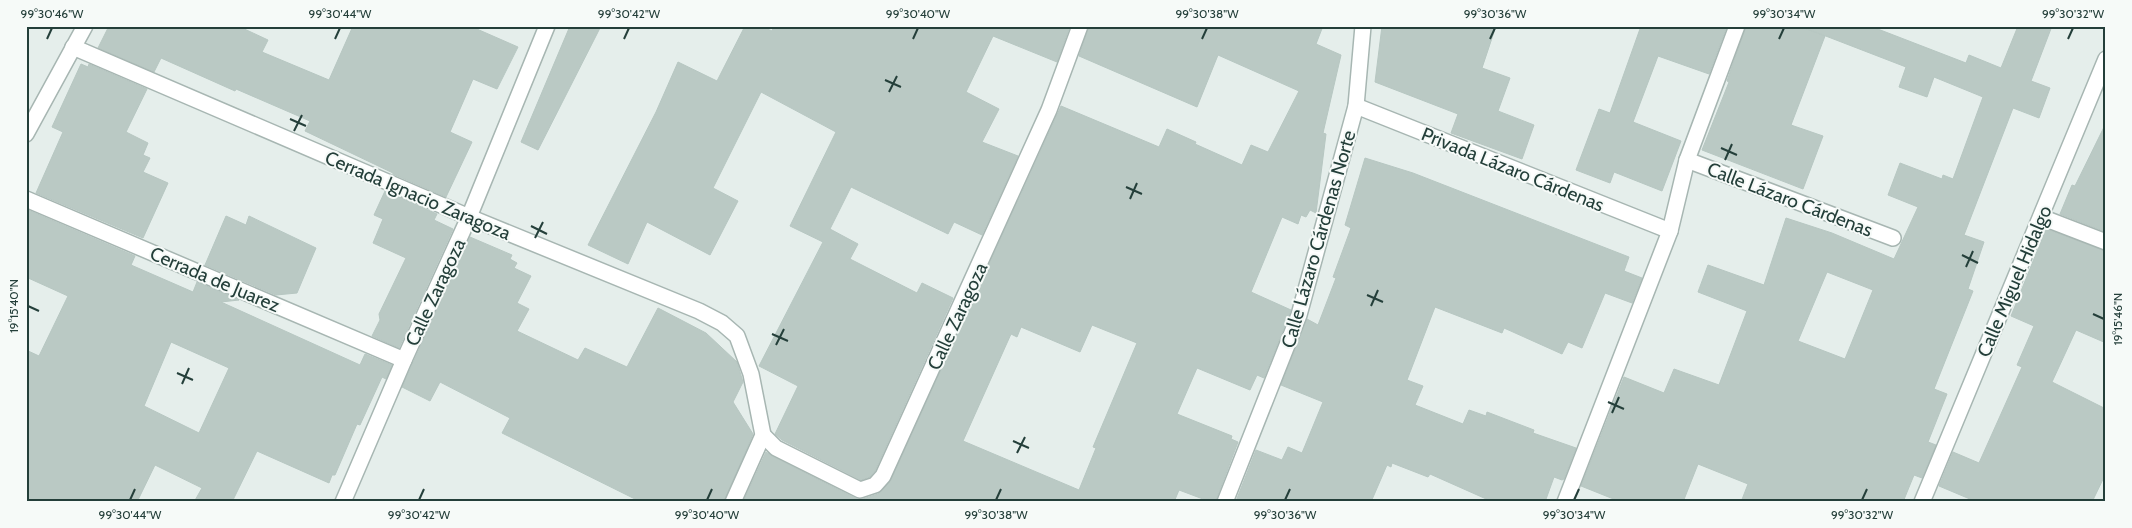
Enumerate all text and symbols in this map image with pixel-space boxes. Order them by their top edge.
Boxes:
text: 99°30'46"W [21,6,84,21]
text: 99°30'44"W [309,6,372,21]
text: 99°30'42"W [598,6,661,21]
text: 99°30'40"W [886,6,951,21]
text: 99°30'38"W [1175,6,1239,21]
text: 99°30'36"W [1464,6,1527,21]
text: 99°30'34"W [1753,6,1816,21]
text: 99°30'32"W [2042,6,2105,21]
street label: Privada Lázaro Cárdenas [1418,122,1607,217]
street label: Calle Lázaro Cárdenas Norte [1276,127,1361,351]
street label: Cerrada Ignacio Zaragoza [322,146,514,245]
street label: Calle Lázaro Cárdenas [1704,157,1876,242]
street label: Calle Miguel Hidalgo [1972,202,2057,360]
street label: Calle Zaragoza [401,235,470,350]
street label: Cerrada de Juarez [146,242,283,317]
street label: Calle Zaragoza [923,259,992,374]
text: 19°15'40"N [6,279,21,333]
text: 19°15'46"N [2110,293,2125,345]
text: 99°30'44"W [99,507,162,522]
text: 99°30'42"W [388,507,451,522]
text: 99°30'40"W [675,507,740,522]
text: 99°30'38"W [964,507,1028,522]
text: 99°30'36"W [1254,507,1317,522]
text: 99°30'34"W [1543,507,1606,522]
text: 99°30'32"W [1831,507,1894,522]

